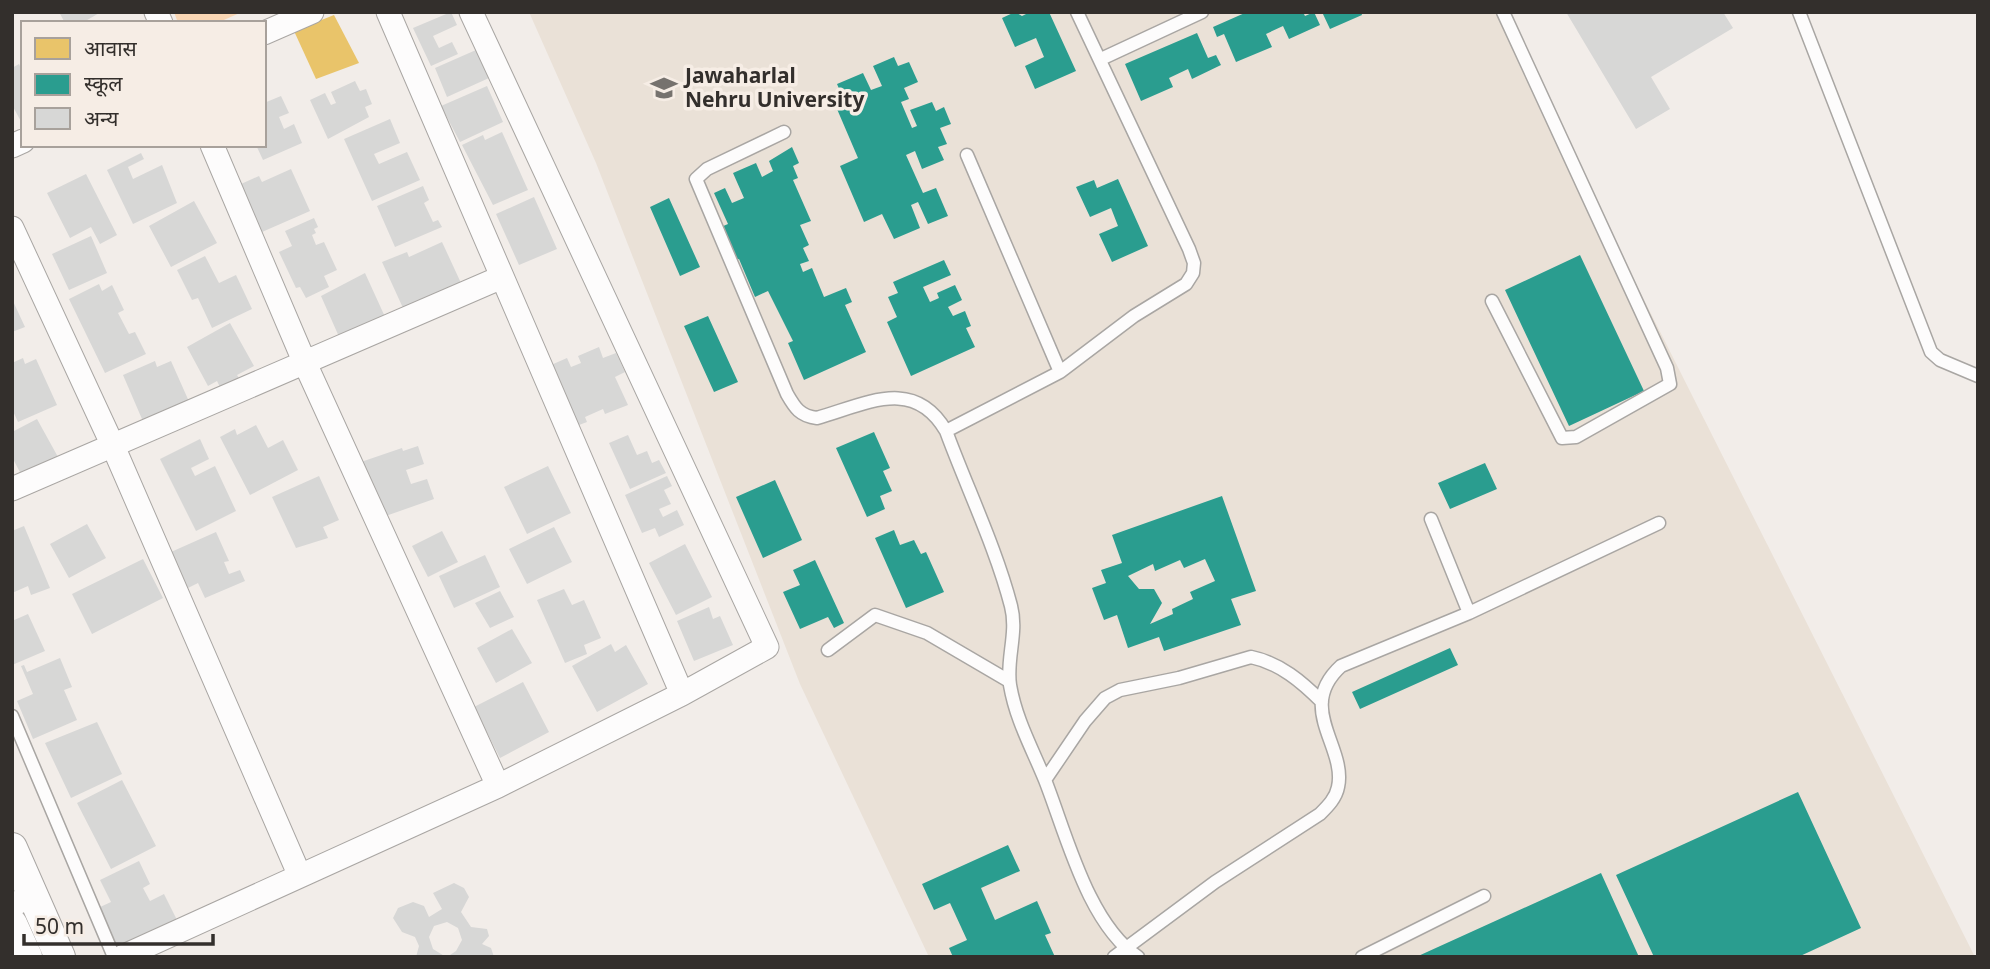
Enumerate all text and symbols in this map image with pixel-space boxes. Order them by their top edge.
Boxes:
legend [21,21,266,147]
text: आवास [84,34,138,62]
place label: Jawaharlal Nehru University [683,61,864,113]
text: स्कूल [84,69,123,97]
school or university icon: Jawaharlal Nehru University [649,73,679,103]
text: अन्य [84,104,119,132]
scale bar [24,902,214,946]
text: 50 m [35,912,84,940]

